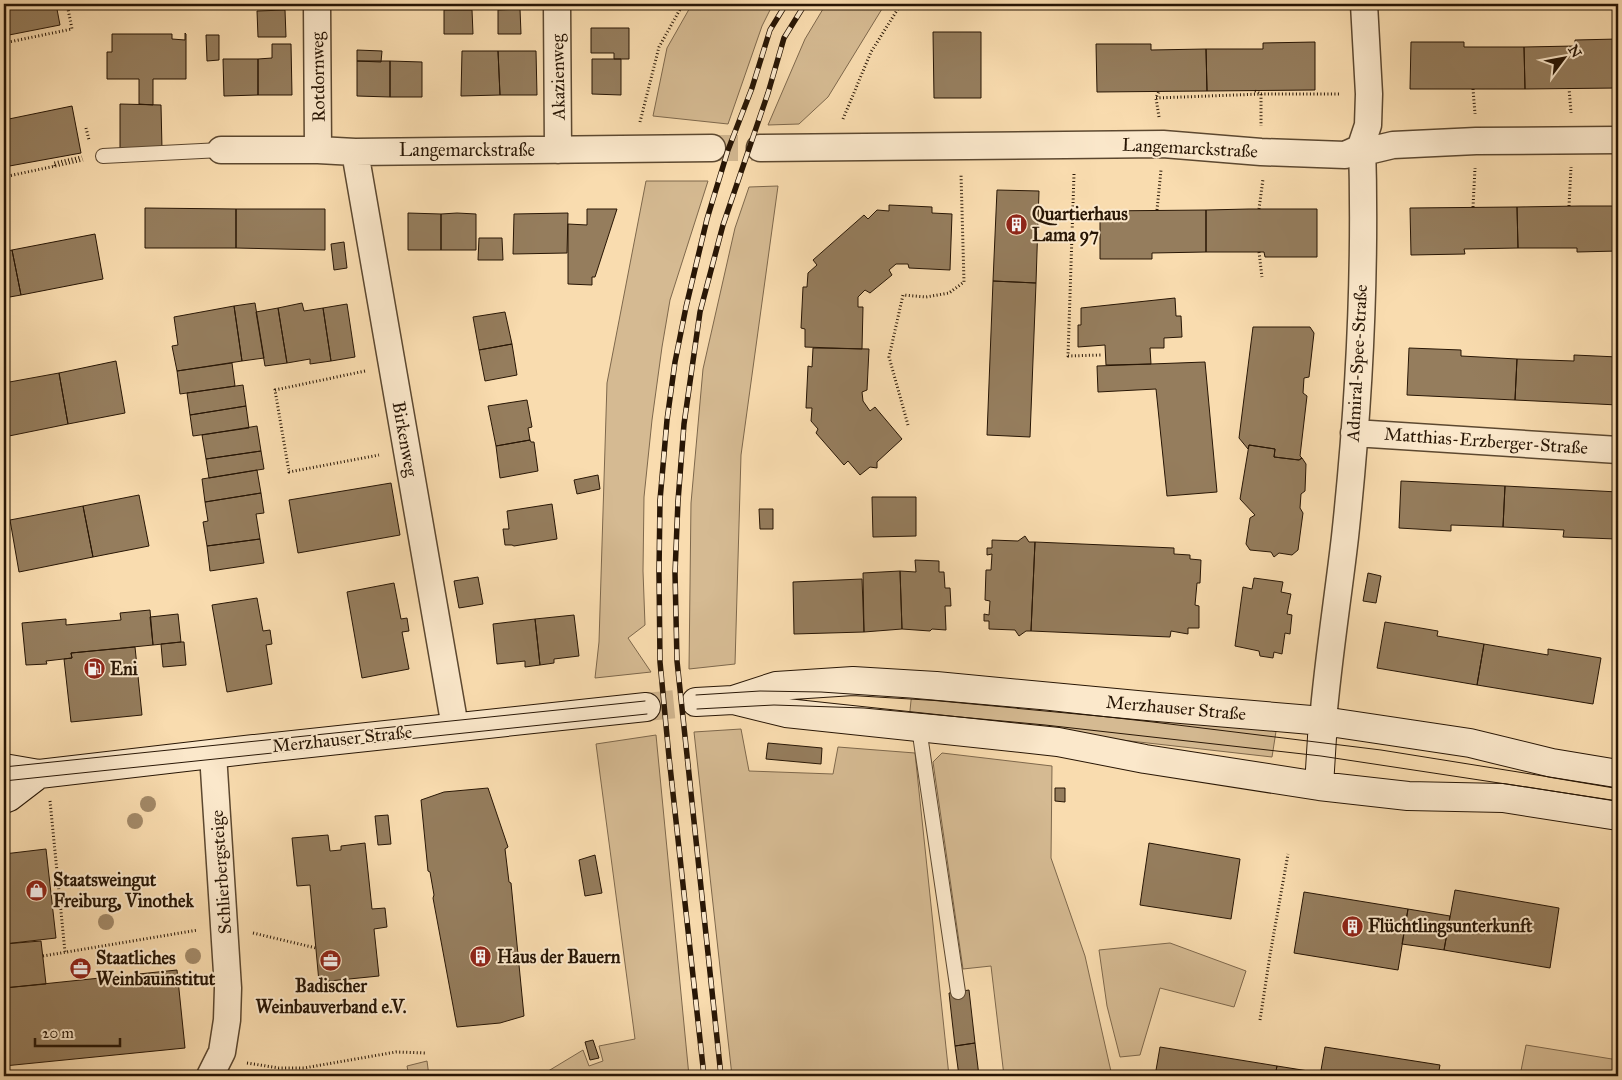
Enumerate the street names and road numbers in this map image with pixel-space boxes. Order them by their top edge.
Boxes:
street label: Rotdornweg [306,31,331,122]
street label: Akazienweg [546,33,571,121]
street label: Langemarckstraße [1121,133,1258,164]
street label: Langemarckstraße [399,139,535,162]
street label: Admiral-Spee-Straße [1342,284,1372,443]
street label: Birkenweg [387,400,423,479]
street label: Matthias-Erzberger-Straße [1383,423,1589,460]
street label: Merzhauser Straße [1105,691,1247,725]
street label: Merzhauser Straße [271,721,413,757]
street label: Schlierbergsteige [206,809,237,935]

